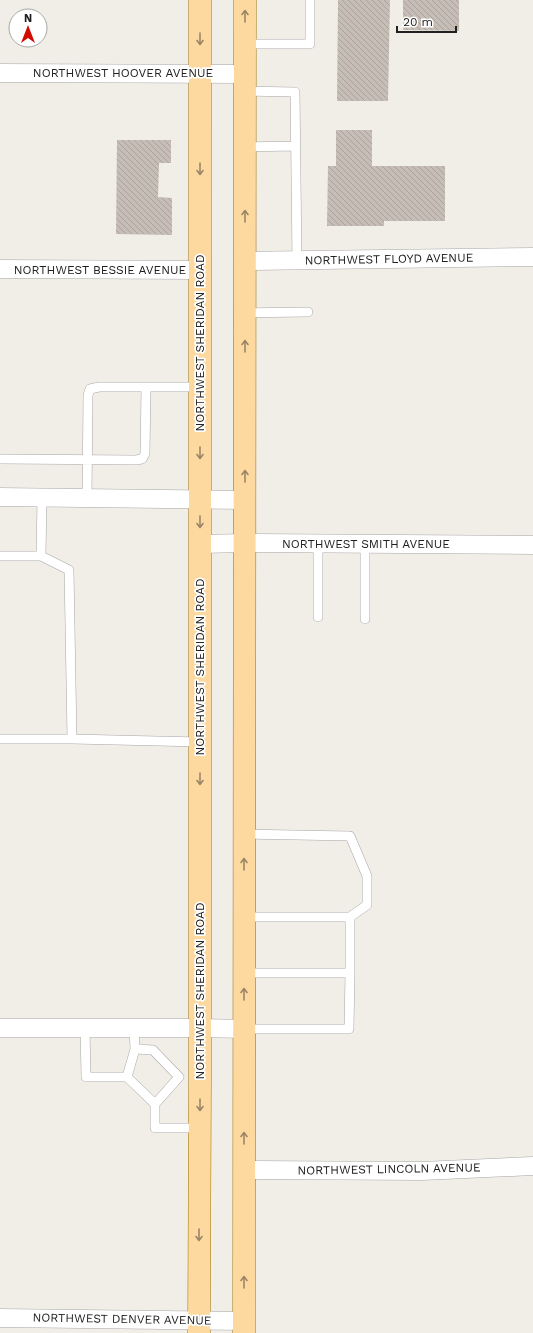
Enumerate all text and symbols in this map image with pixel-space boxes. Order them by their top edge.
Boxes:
north arrow [8,8,48,48]
scale bar [397,8,456,34]
one-way arrow [241,10,249,23]
text: N [24,12,32,25]
text: 20 m [403,15,433,29]
one-way arrow [196,32,204,45]
street label: NORTHWEST HOOVER AVENUE [33,66,213,80]
one-way arrow [196,162,204,175]
one-way arrow [241,210,249,223]
street label: NORTHWEST FLOYD AVENUE [305,251,474,267]
street label: NORTHWEST SHERIDAN ROAD [193,254,207,432]
street label: NORTHWEST BESSIE AVENUE [14,263,187,277]
one-way arrow [241,340,249,353]
one-way arrow [196,446,204,459]
one-way arrow [241,470,249,483]
one-way arrow [196,515,204,528]
street label: NORTHWEST SMITH AVENUE [282,537,450,551]
street label: NORTHWEST SHERIDAN ROAD [193,578,207,756]
one-way arrow [196,772,204,785]
one-way arrow [240,858,248,871]
street label: NORTHWEST SHERIDAN ROAD [193,902,207,1080]
one-way arrow [240,988,248,1001]
one-way arrow [196,1098,204,1111]
one-way arrow [240,1132,248,1145]
street label: NORTHWEST LINCOLN AVENUE [297,1160,481,1178]
one-way arrow [195,1228,203,1241]
one-way arrow [240,1276,248,1289]
street label: NORTHWEST DENVER AVENUE [32,1310,212,1328]

